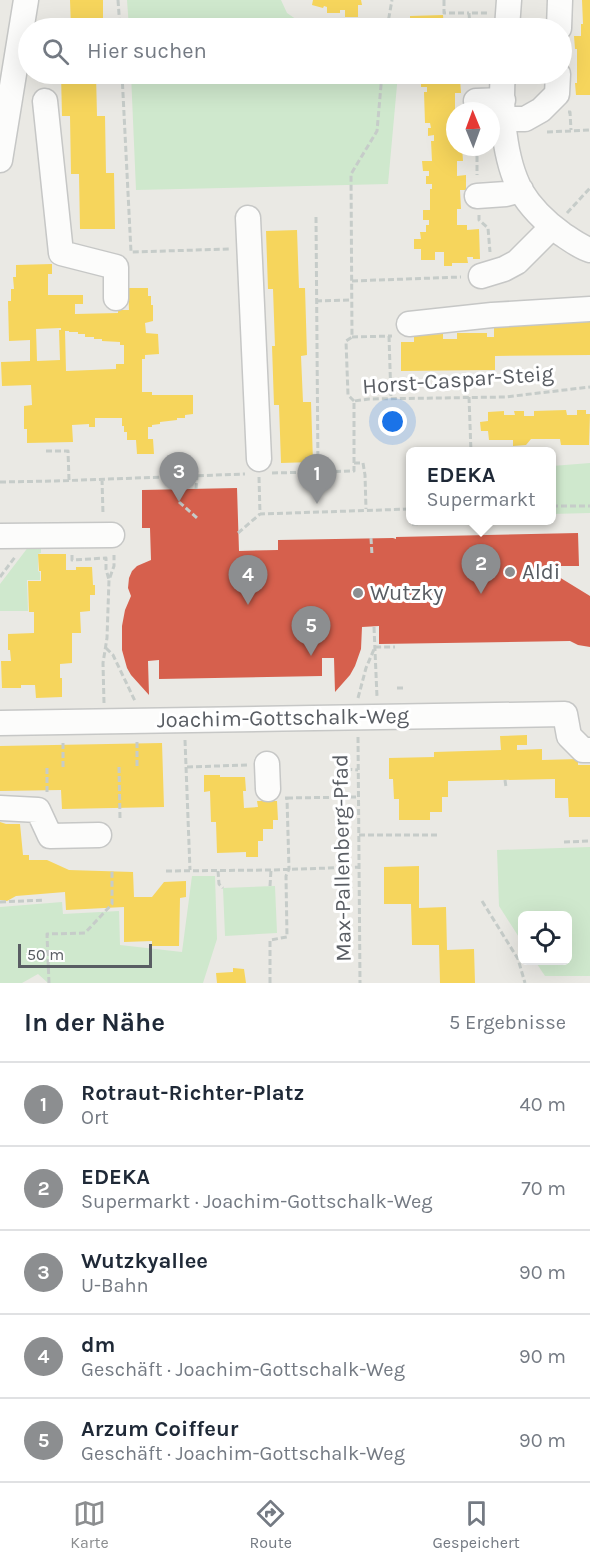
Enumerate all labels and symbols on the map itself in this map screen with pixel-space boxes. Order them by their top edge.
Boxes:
north arrow [446,102,500,156]
street label: Horst-Caspar-Steig [361,360,555,400]
your location [378,407,407,436]
pin: 3 [160,452,198,502]
pin: 1 [298,454,336,504]
pin: 2 [462,544,500,594]
pin: 4 [228,556,268,605]
place label: Aldi [522,559,560,585]
marker: Aldi [503,565,517,579]
place label: Wutzky [370,580,443,606]
marker: Wutzky [351,586,365,600]
pin: 5 [292,606,330,656]
street label: Joachim-Gottschalk-Weg [157,703,410,733]
street label: Max-Pallenberg-Pfad [327,754,357,962]
scale bar [18,941,152,968]

